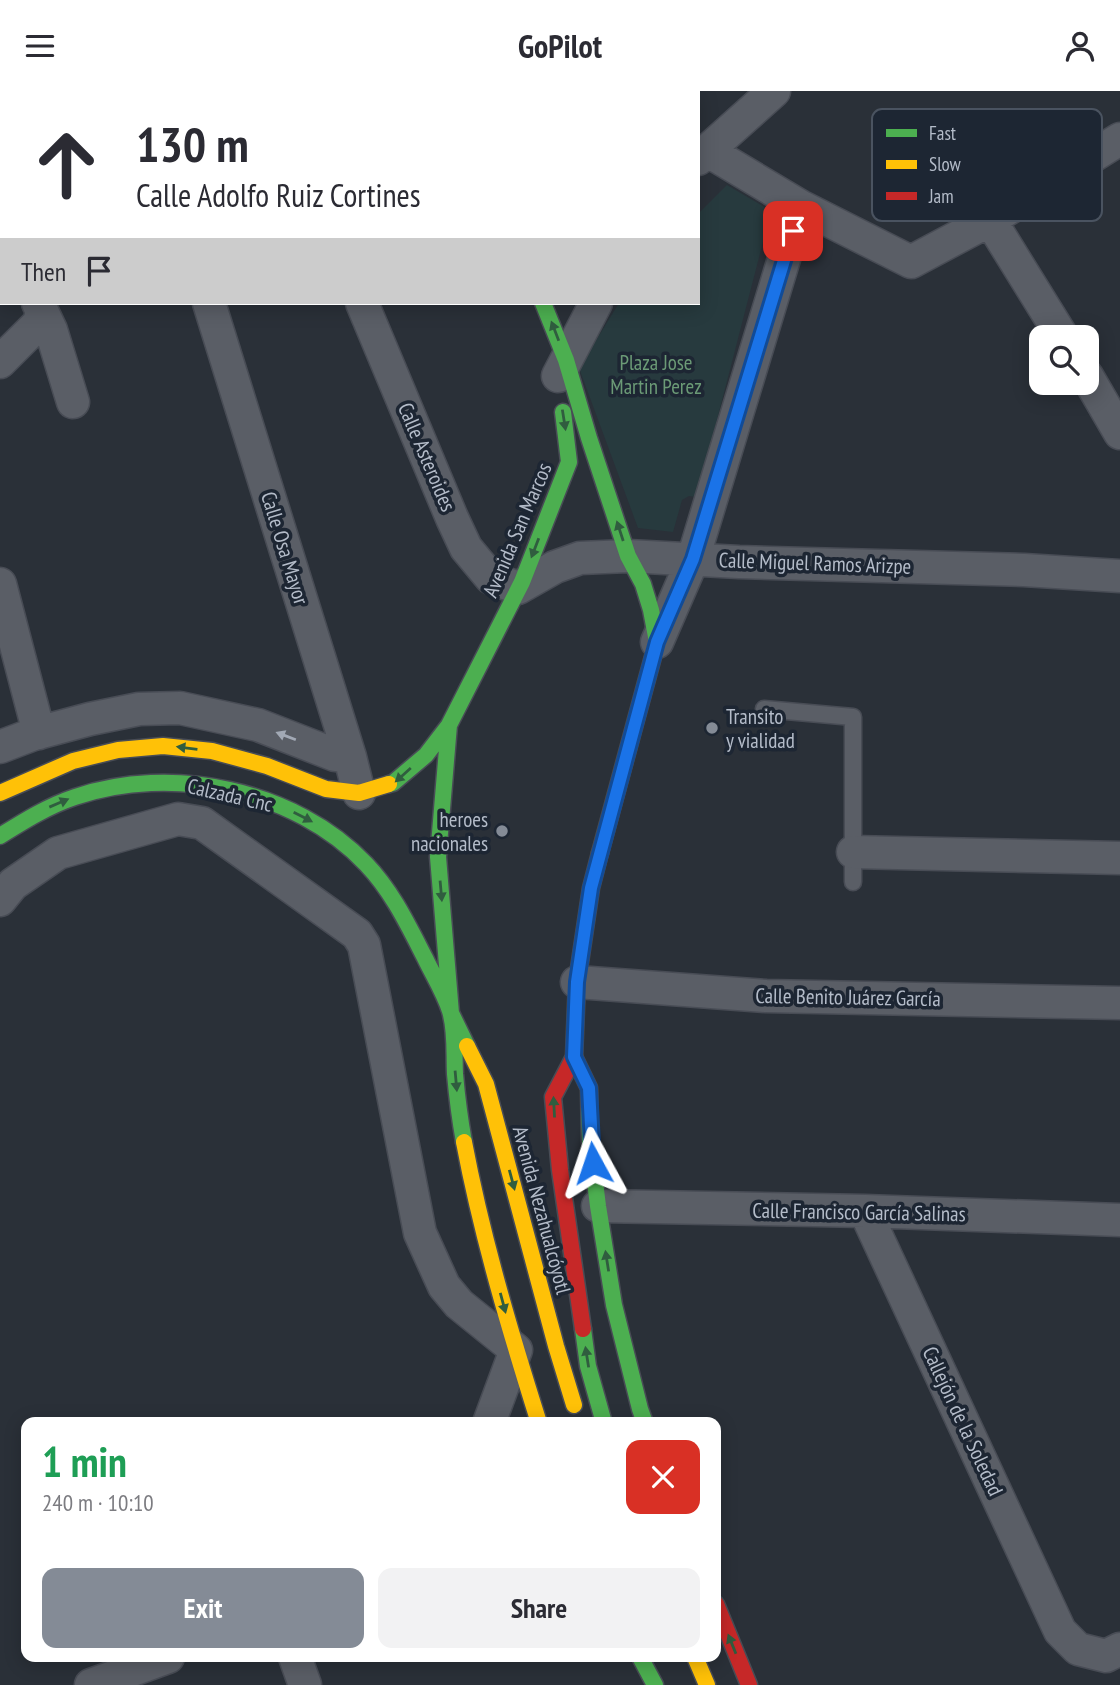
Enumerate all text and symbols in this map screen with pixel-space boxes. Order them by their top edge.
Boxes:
text: GoPilot [518,25,602,67]
icon: menu [21,27,59,65]
icon: person [1061,27,1099,65]
legend [872,109,1102,221]
text: 130 m [136,112,249,176]
icon: ahead [21,119,112,210]
text: Fast [929,121,957,145]
text: Slow [929,152,962,176]
text: Calle Adolfo Ruiz Cortines [136,174,421,216]
text: Jam [928,184,954,208]
pin [763,201,823,261]
icon: arrive [774,212,812,250]
icon: arrive [80,252,118,290]
text: Then [21,255,66,288]
one-way arrow [549,321,560,342]
map controls [1029,325,1099,395]
button: search [1029,325,1099,395]
park label: Plaza Jose Martin Perez [610,349,702,400]
street label: Calle Asteroides [392,398,462,516]
one-way arrow [559,409,570,431]
street label: Avenida San Marcos [476,459,558,601]
street label: Calle Osa Mayor [255,488,315,608]
one-way arrow [614,521,625,542]
one-way arrow [530,538,541,559]
street label: Calle Miguel Ramos Arizpe [718,546,912,580]
place label: Transito y vialidad [726,703,795,754]
marker: Transito y vialidad [704,720,720,736]
one-way arrow [275,730,296,741]
one-way arrow [175,743,197,754]
one-way arrow [394,767,412,783]
street label: Calzada Cnc [185,772,276,818]
one-way arrow [49,797,70,808]
place label: heroes nacionales [411,806,488,857]
one-way arrow [293,812,313,823]
marker: heroes nacionales [494,823,510,839]
one-way arrow [436,880,447,902]
street label: Calle Benito Juárez García [755,982,941,1012]
one-way arrow [451,1070,462,1092]
one-way arrow [549,1096,560,1118]
street label: Avenida Nezahualcóyotl [507,1123,577,1297]
position arrow [556,1126,630,1200]
one-way arrow [507,1169,518,1191]
street label: Calle Francisco García Salinas [752,1197,966,1227]
one-way arrow [601,1250,612,1272]
one-way arrow [498,1292,509,1314]
street label: Callejón de la Soledad [917,1342,1009,1500]
one-way arrow [581,1346,592,1368]
text: 1 min [42,1434,127,1489]
button: close [626,1440,700,1514]
text: 240 m · 10:10 [42,1488,154,1517]
button: Exit [42,1568,364,1648]
button: Share [378,1568,700,1648]
one-way arrow [727,1634,738,1655]

